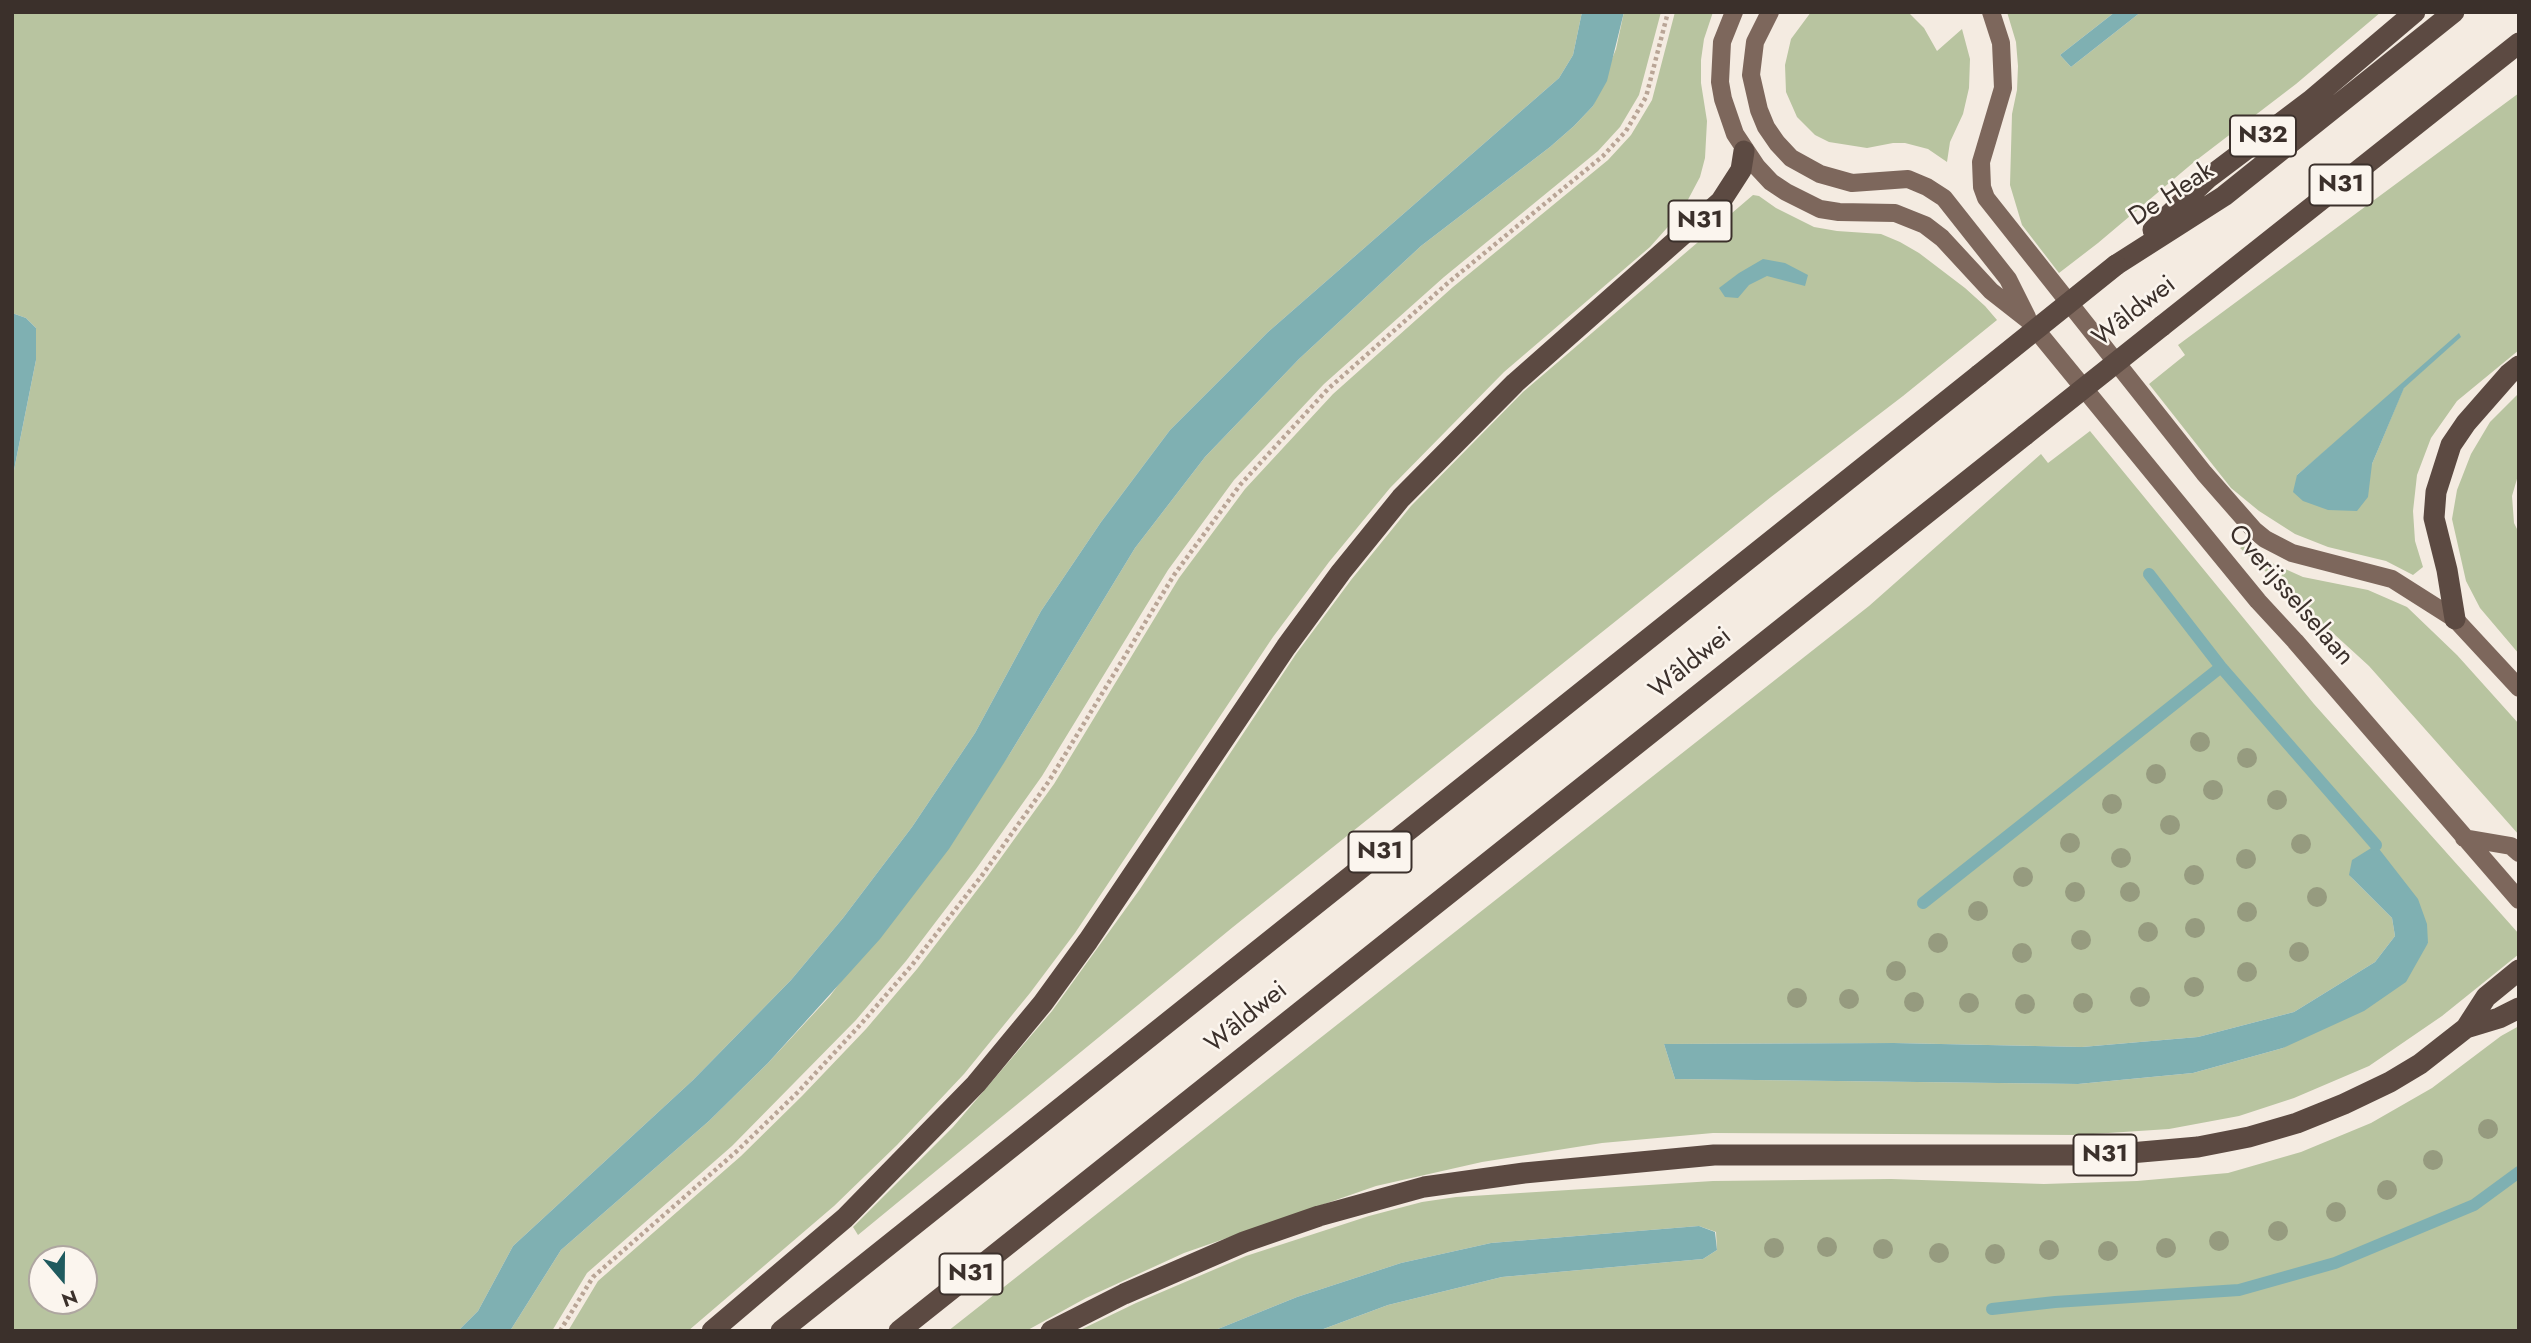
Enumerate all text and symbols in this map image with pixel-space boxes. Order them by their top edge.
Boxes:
road number: N32 [2230,116,2296,156]
street label: De Heak [2124,156,2220,234]
road number: N31 [2310,164,2372,205]
road number: N31 [1668,201,1732,242]
street label: Wâldwei [2087,270,2183,354]
street label: Overijsselselaan [2220,519,2360,673]
street label: Wâldwei [1644,621,1738,707]
road number: N31 [1348,832,1412,872]
street label: Wâldwei [1200,975,1294,1061]
road number: N31 [2074,1134,2136,1176]
north arrow [28,1245,98,1315]
road number: N31 [940,1254,1002,1294]
text: N [58,1283,81,1314]

